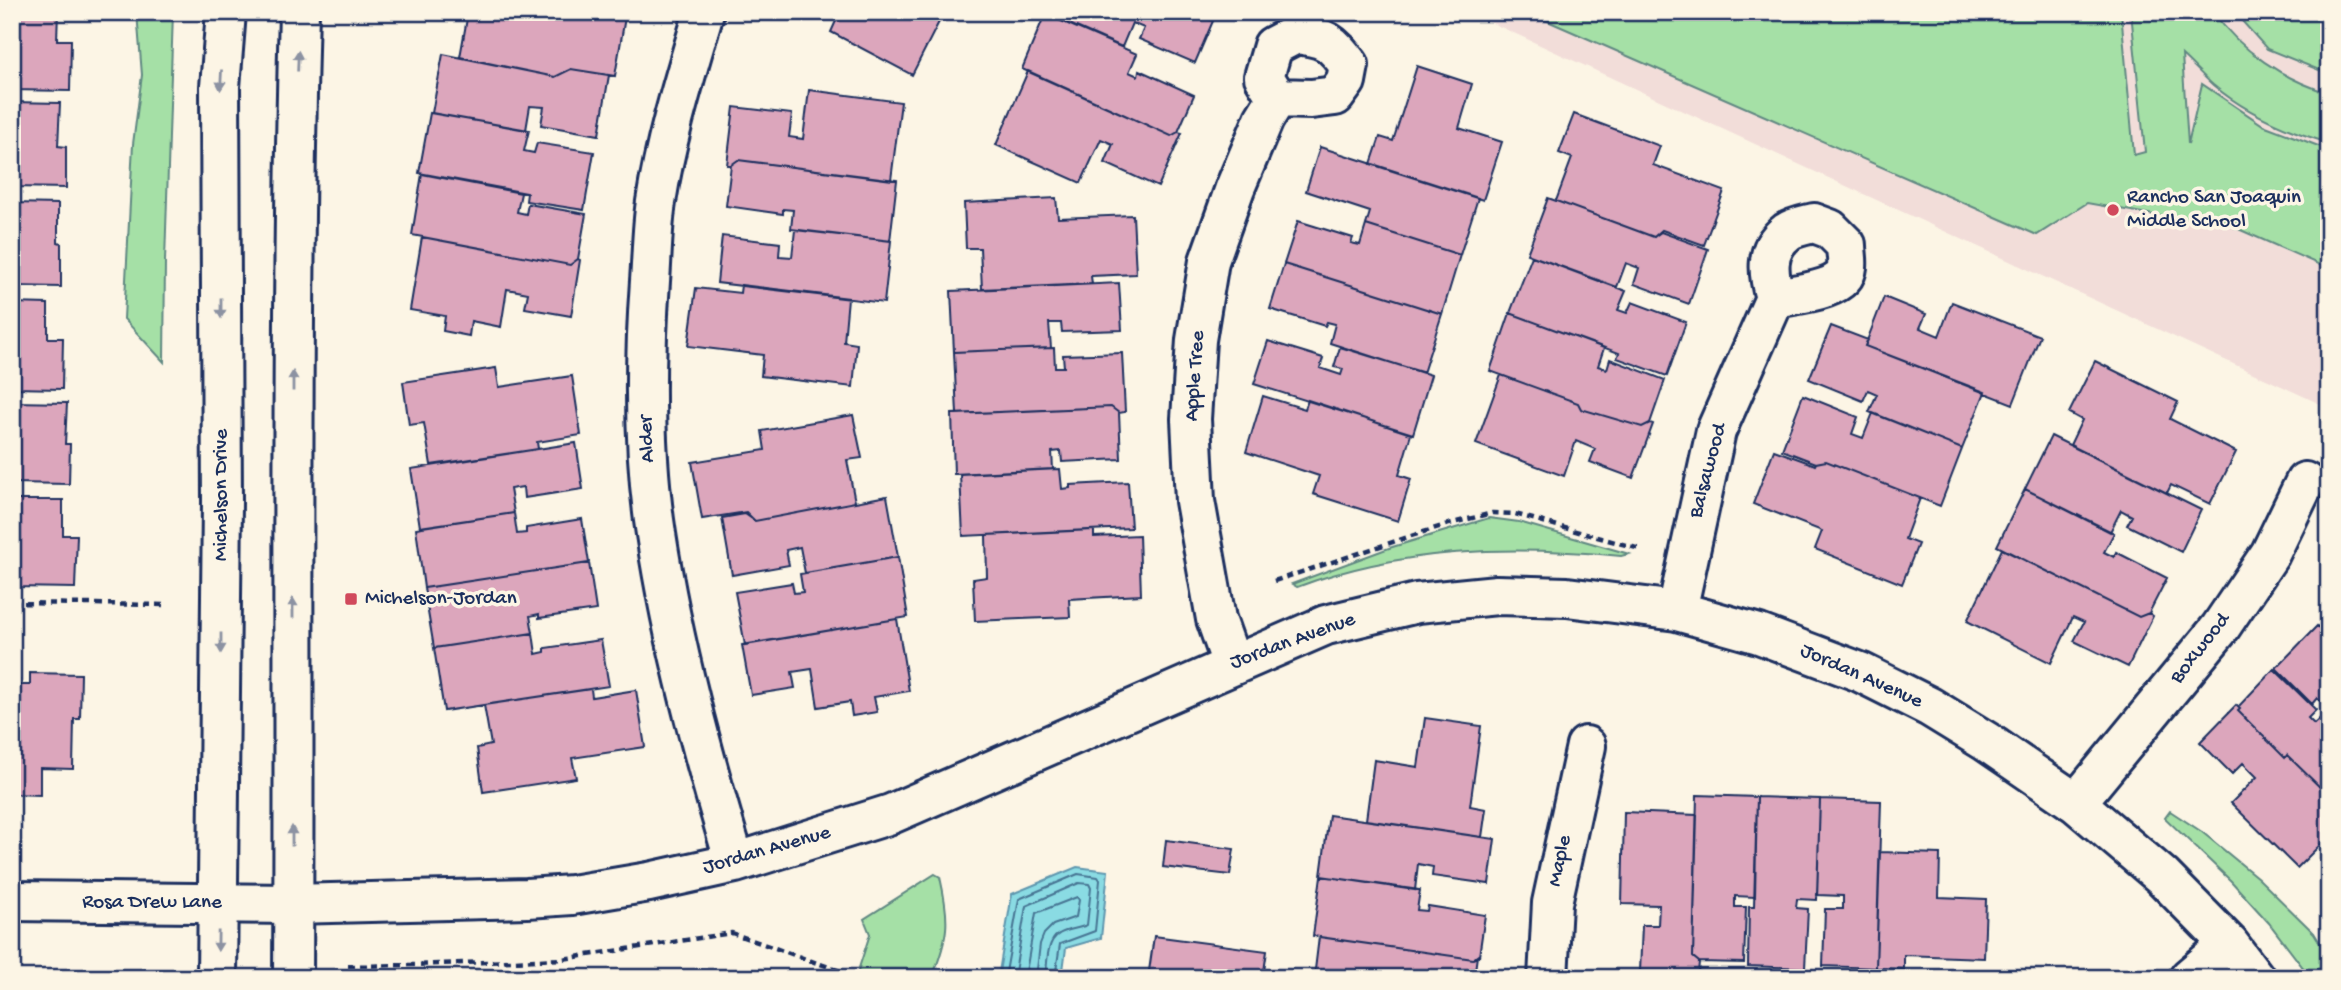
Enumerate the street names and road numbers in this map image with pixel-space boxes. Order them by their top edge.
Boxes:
street label: Apple Tree [1180,329,1212,422]
street label: Alder [634,413,662,463]
street label: Balsawood [1684,419,1734,522]
street label: Michelson Drive [210,428,235,561]
street label: Jordan Avenue [1227,607,1360,676]
street label: Boxwood [2165,607,2237,690]
street label: Jordan Avenue [1796,639,1927,716]
street label: Jordan Avenue [700,821,835,881]
street label: Maple [1543,832,1579,889]
street label: Rosa Drew Lane [82,891,223,916]

